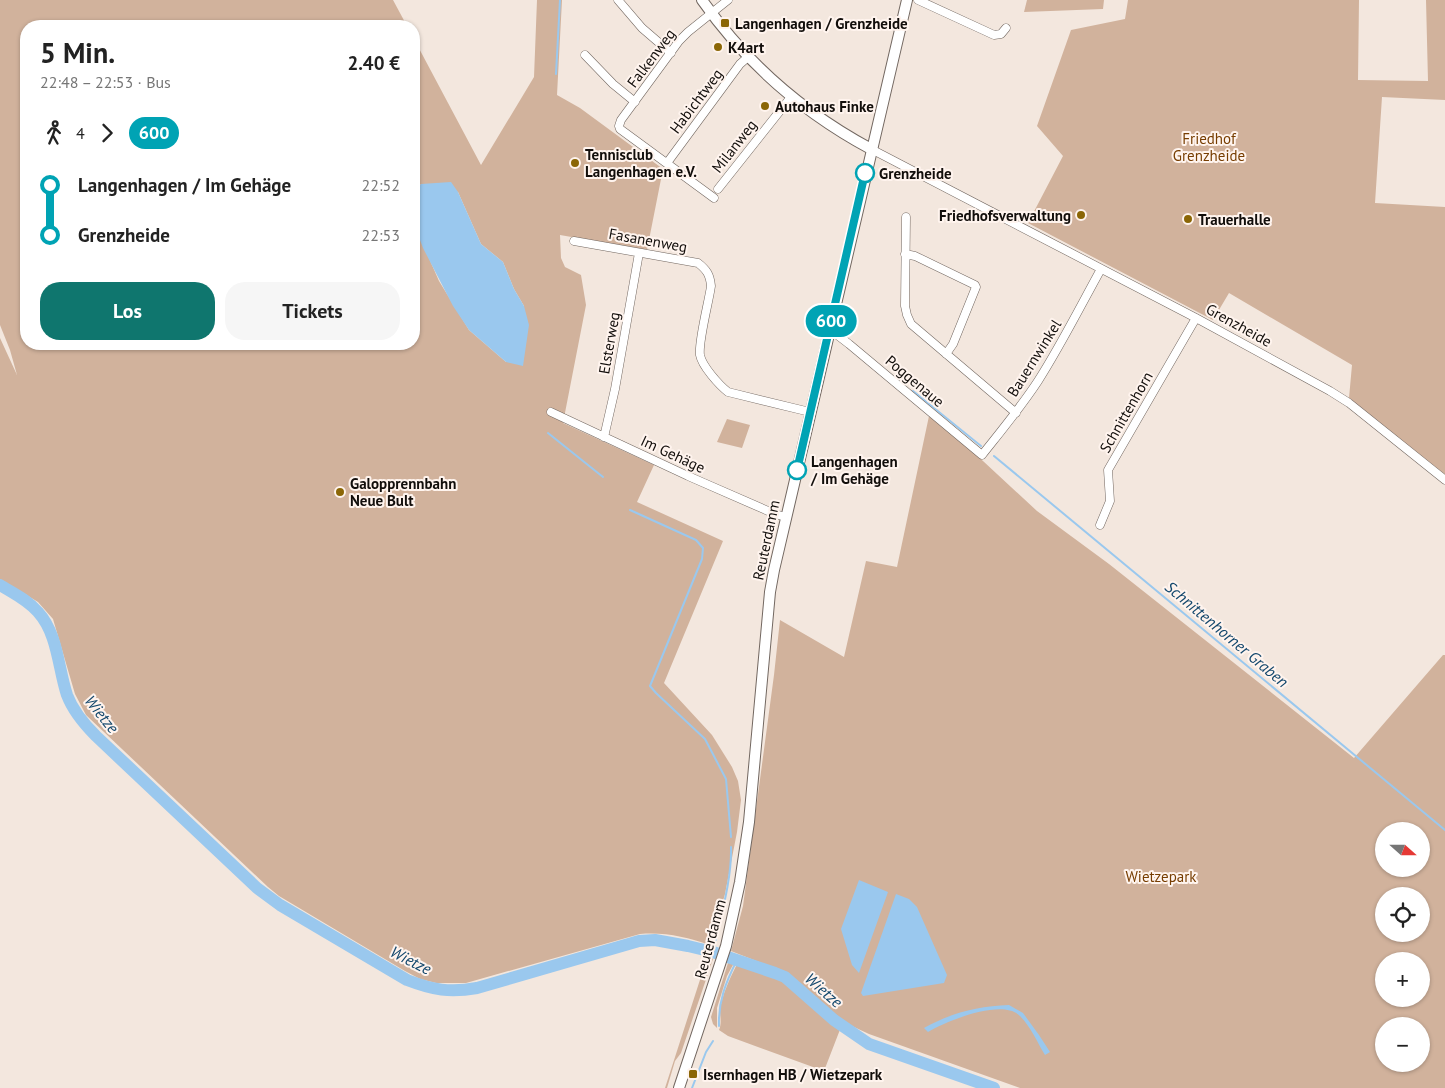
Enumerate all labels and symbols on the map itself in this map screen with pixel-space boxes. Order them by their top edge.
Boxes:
place label: Langenhagen / Grenzheide [735,14,908,33]
marker: Langenhagen / Grenzheide [719,17,731,29]
street label: Falkenweg [623,25,679,91]
place label: K4art [728,38,765,57]
marker: K4art [712,41,724,53]
street label: Habichtweg [666,65,726,137]
place label: Autohaus Finke [775,97,874,116]
marker: Autohaus Finke [759,100,771,112]
street label: Milanweg [707,116,761,176]
park label: Friedhof Grenzheide [1173,129,1245,165]
place label: Tennisclub Langenhagen e.V. [585,145,697,181]
marker: Tennisclub Langenhagen e.V. [569,157,581,169]
marker: Grenzheide [855,163,875,183]
place label: Grenzheide [879,164,952,183]
place label: Friedhofsverwaltung [939,206,1071,225]
marker: Friedhofsverwaltung [1075,209,1087,221]
place label: Trauerhalle [1198,210,1271,229]
marker: Trauerhalle [1182,213,1194,225]
street label: Fasanenweg [607,224,689,256]
street label: Grenzheide [1203,299,1275,351]
line badge: 600 [802,305,860,337]
street label: Elsterweg [594,310,624,376]
street label: Bauernwinkel [1003,315,1066,400]
street label: Poggenaue [882,351,948,411]
street label: Schnittenhorn [1095,368,1157,456]
street label: Im Gehäge [638,431,708,477]
place label: Langenhagen / Im Gehäge [810,452,898,488]
marker: Langenhagen / Im Gehäge [787,460,807,480]
place label: Galopprennbahn Neue Bult [350,474,456,510]
marker: Galopprennbahn Neue Bult [334,486,346,498]
street label: Reuterdamm [748,498,784,582]
water label: Schnittenhorner Graben [1161,577,1293,691]
water label: Wietze [81,691,124,738]
north arrow [1375,822,1430,878]
park label: Wietzepark [1125,867,1197,886]
street label: Reuterdamm [690,897,730,981]
water label: Wietze [387,941,435,979]
water label: Wietze [801,968,847,1012]
place label: Isernhagen HB / Wietzepark [703,1065,883,1084]
marker: Isernhagen HB / Wietzepark [687,1068,699,1080]

